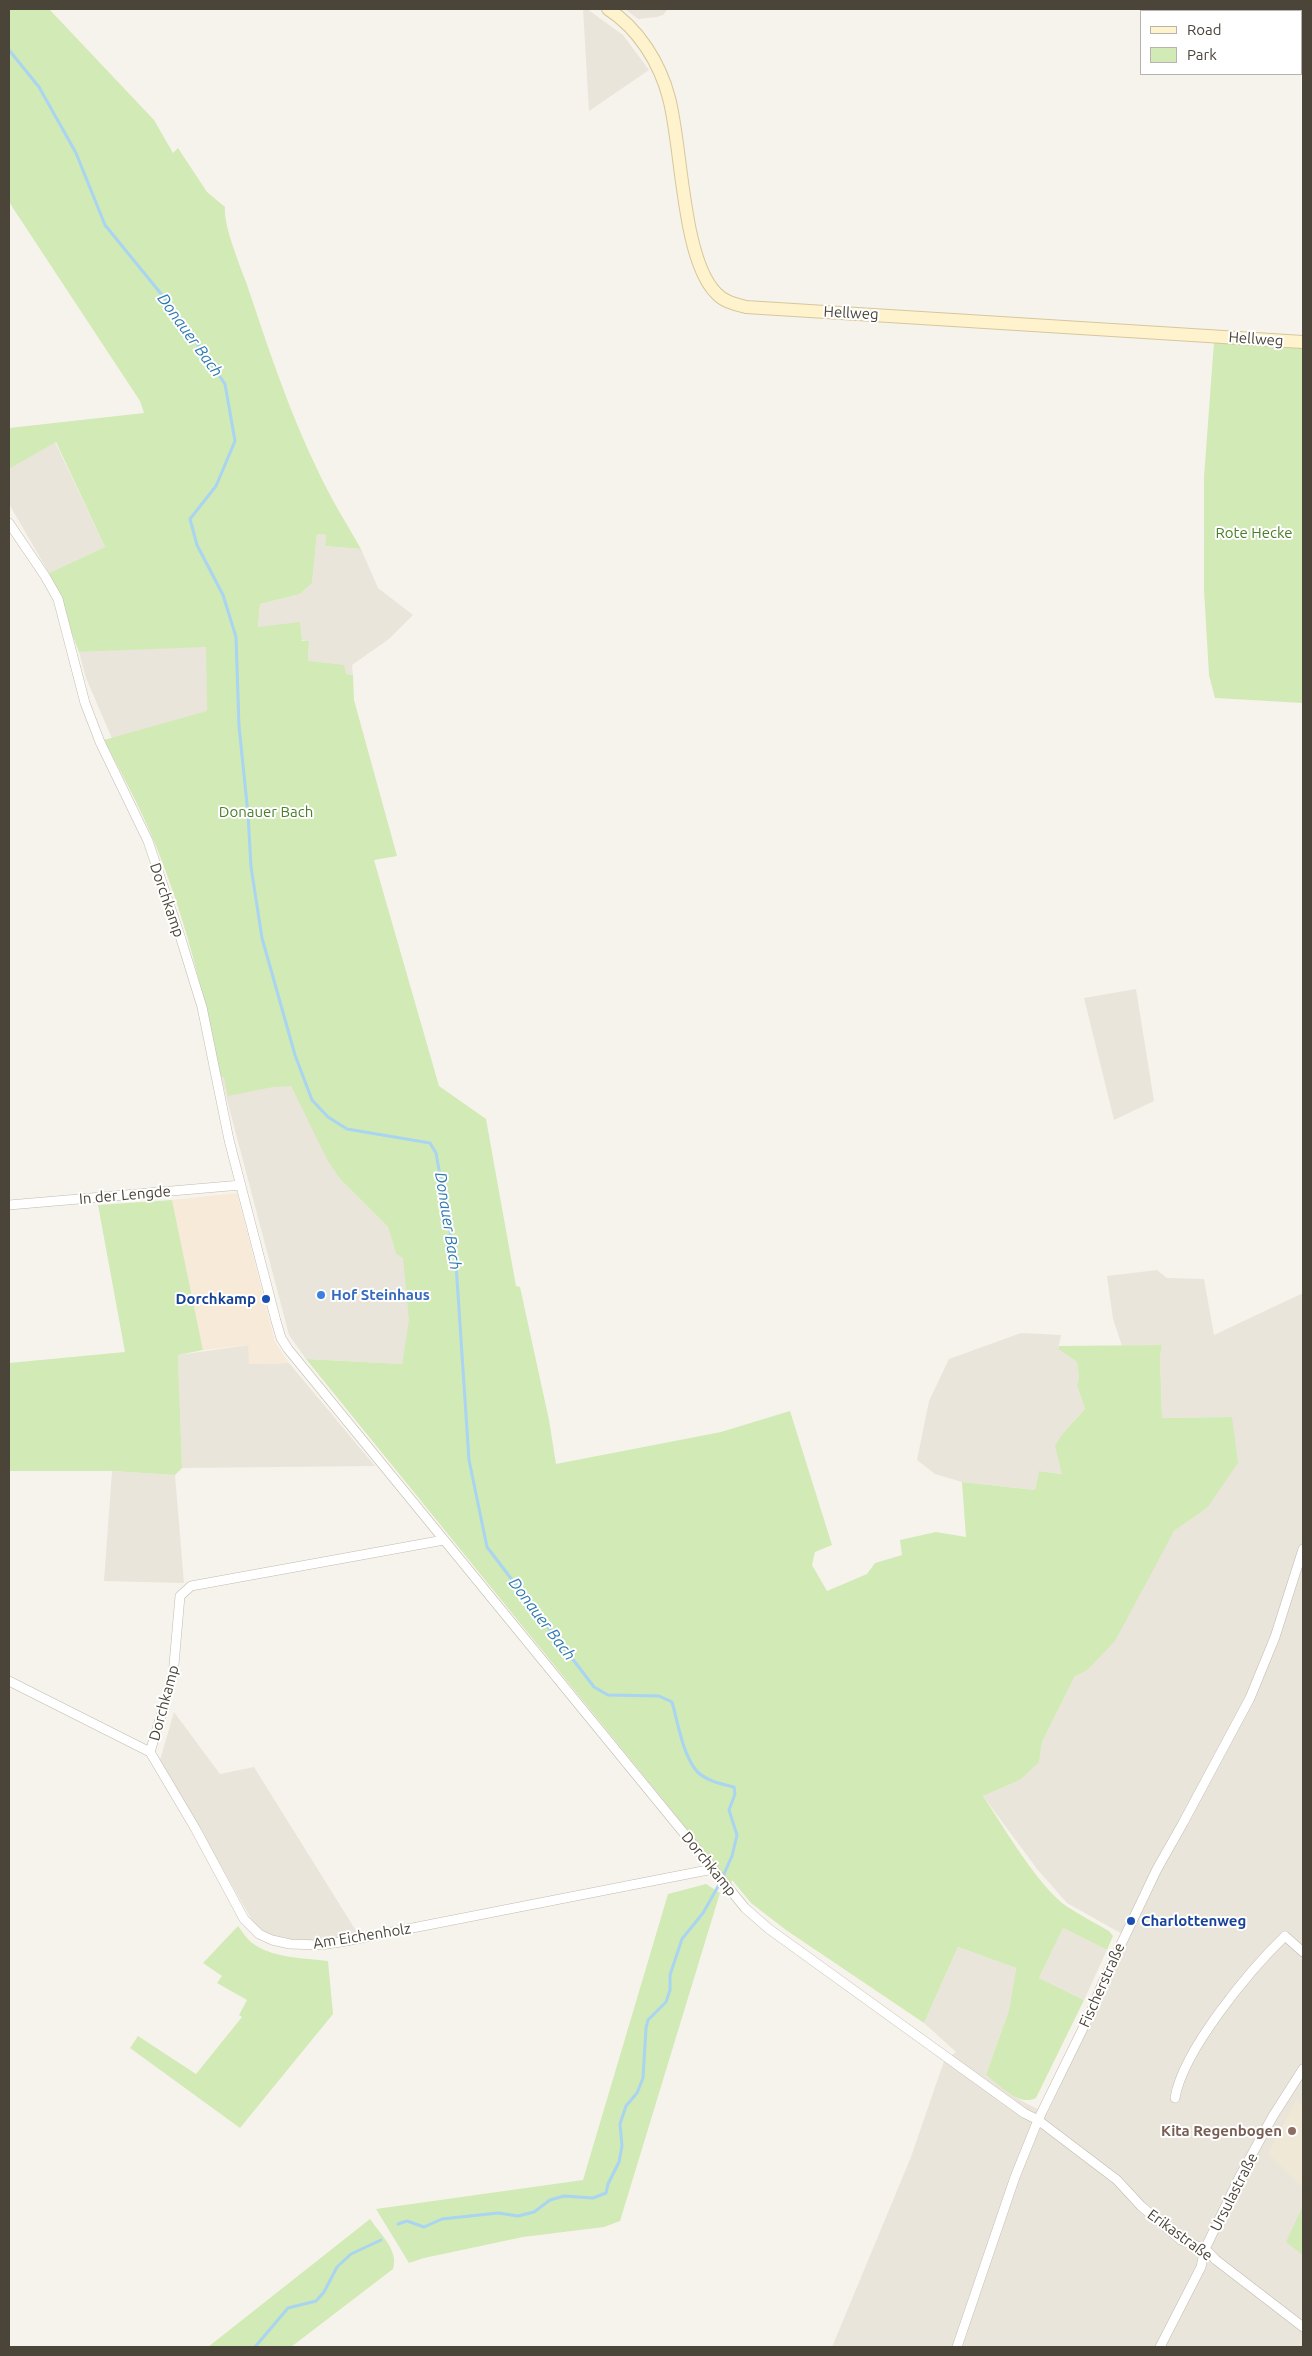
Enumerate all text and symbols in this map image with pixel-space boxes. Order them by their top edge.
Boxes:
legend [1140,10,1302,75]
text: Road [1187,21,1222,38]
text: Park [1187,46,1217,63]
water label: Donauer Bach [153,289,227,381]
street label: Hellweg [823,303,879,323]
street label: Hellweg [1228,328,1284,350]
park label: Rote Hecke [1216,524,1292,542]
park label: Donauer Bach [219,803,313,821]
street label: Dorchkamp [146,860,188,940]
water label: Donauer Bach [431,1171,465,1271]
street label: In der Lengde [78,1182,172,1208]
place label: Hof Steinhaus [331,1286,430,1304]
marker: Hof Steinhaus [315,1289,327,1301]
place label: Dorchkamp [175,1290,256,1308]
marker: Dorchkamp [260,1293,272,1305]
water label: Donauer Bach [505,1574,579,1664]
street label: Dorchkamp [145,1663,183,1743]
street label: Dorchkamp [678,1828,740,1900]
place label: Charlottenweg [1141,1912,1246,1930]
marker: Charlottenweg [1125,1915,1137,1927]
street label: Am Eichenholz [312,1919,412,1953]
street label: Fischerstraße [1075,1940,1129,2030]
place label: Kita Regenbogen [1161,2122,1282,2140]
marker: Kita Regenbogen [1286,2125,1298,2137]
street label: Ursulastraße [1207,2150,1261,2234]
street label: Erikastraße [1144,2205,1216,2265]

